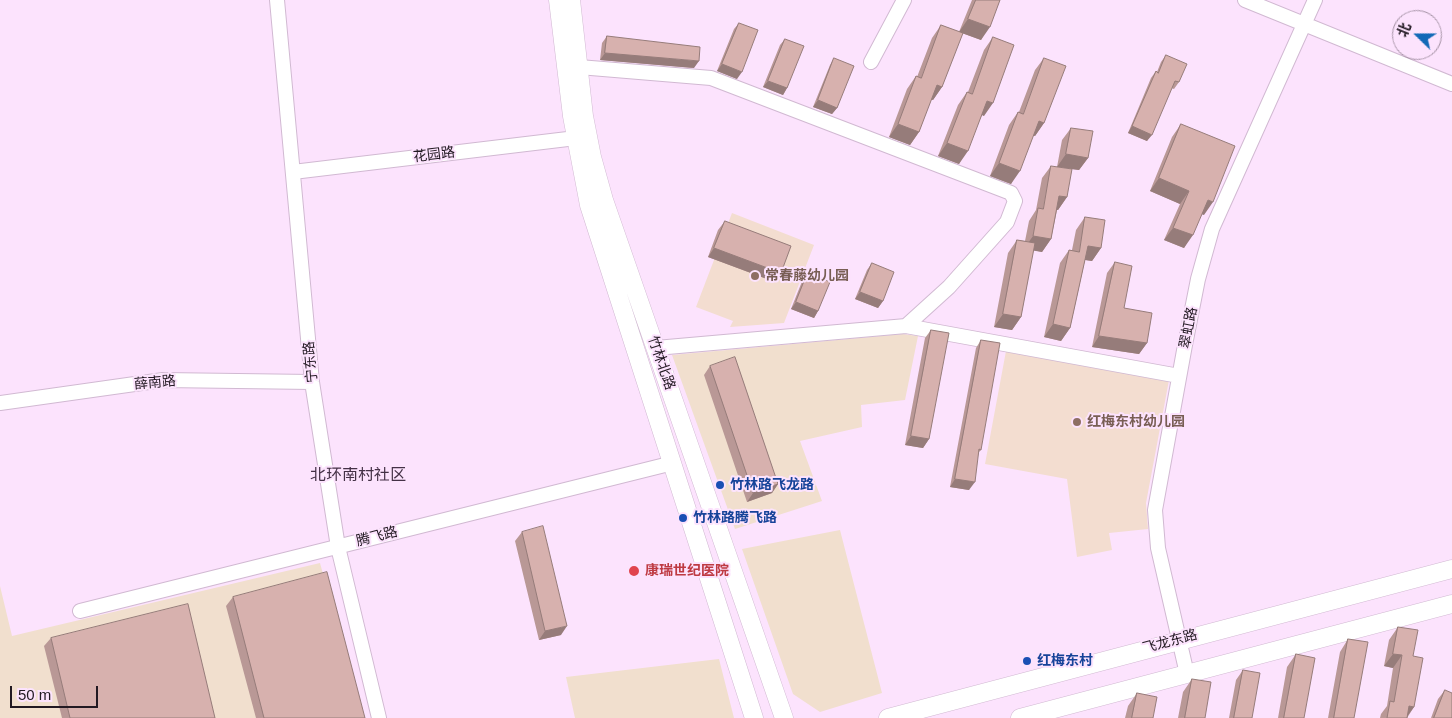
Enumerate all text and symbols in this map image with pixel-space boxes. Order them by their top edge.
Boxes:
north arrow [1392,10,1442,60]
text: 北 [1394,20,1414,39]
street label: 花园路 [412,144,456,166]
place label: 常春藤幼儿园 [765,268,849,284]
marker: 常春藤幼儿园 [749,270,761,282]
street label: 翠虹路 [1177,306,1201,350]
street label: 竹林北路 [644,334,678,392]
street label: 宁东路 [301,340,321,384]
street label: 薛南路 [133,373,177,393]
place label: 红梅东村幼儿园 [1087,414,1185,430]
marker: 红梅东村幼儿园 [1071,416,1083,428]
district label: 北环南村社区 [310,466,406,486]
place label: 竹林路飞龙路 [730,477,814,493]
marker: 竹林路飞龙路 [714,479,726,491]
place label: 竹林路腾飞路 [693,510,777,526]
marker: 竹林路腾飞路 [677,512,689,524]
street label: 腾飞路 [355,524,399,550]
place label: 康瑞世纪医院 [645,563,729,579]
marker: 康瑞世纪医院 [627,564,641,578]
street label: 飞龙东路 [1141,627,1199,657]
place label: 红梅东村 [1037,653,1093,669]
marker: 红梅东村 [1021,655,1033,667]
scale bar [12,676,100,708]
text: 50 m [18,686,51,703]

